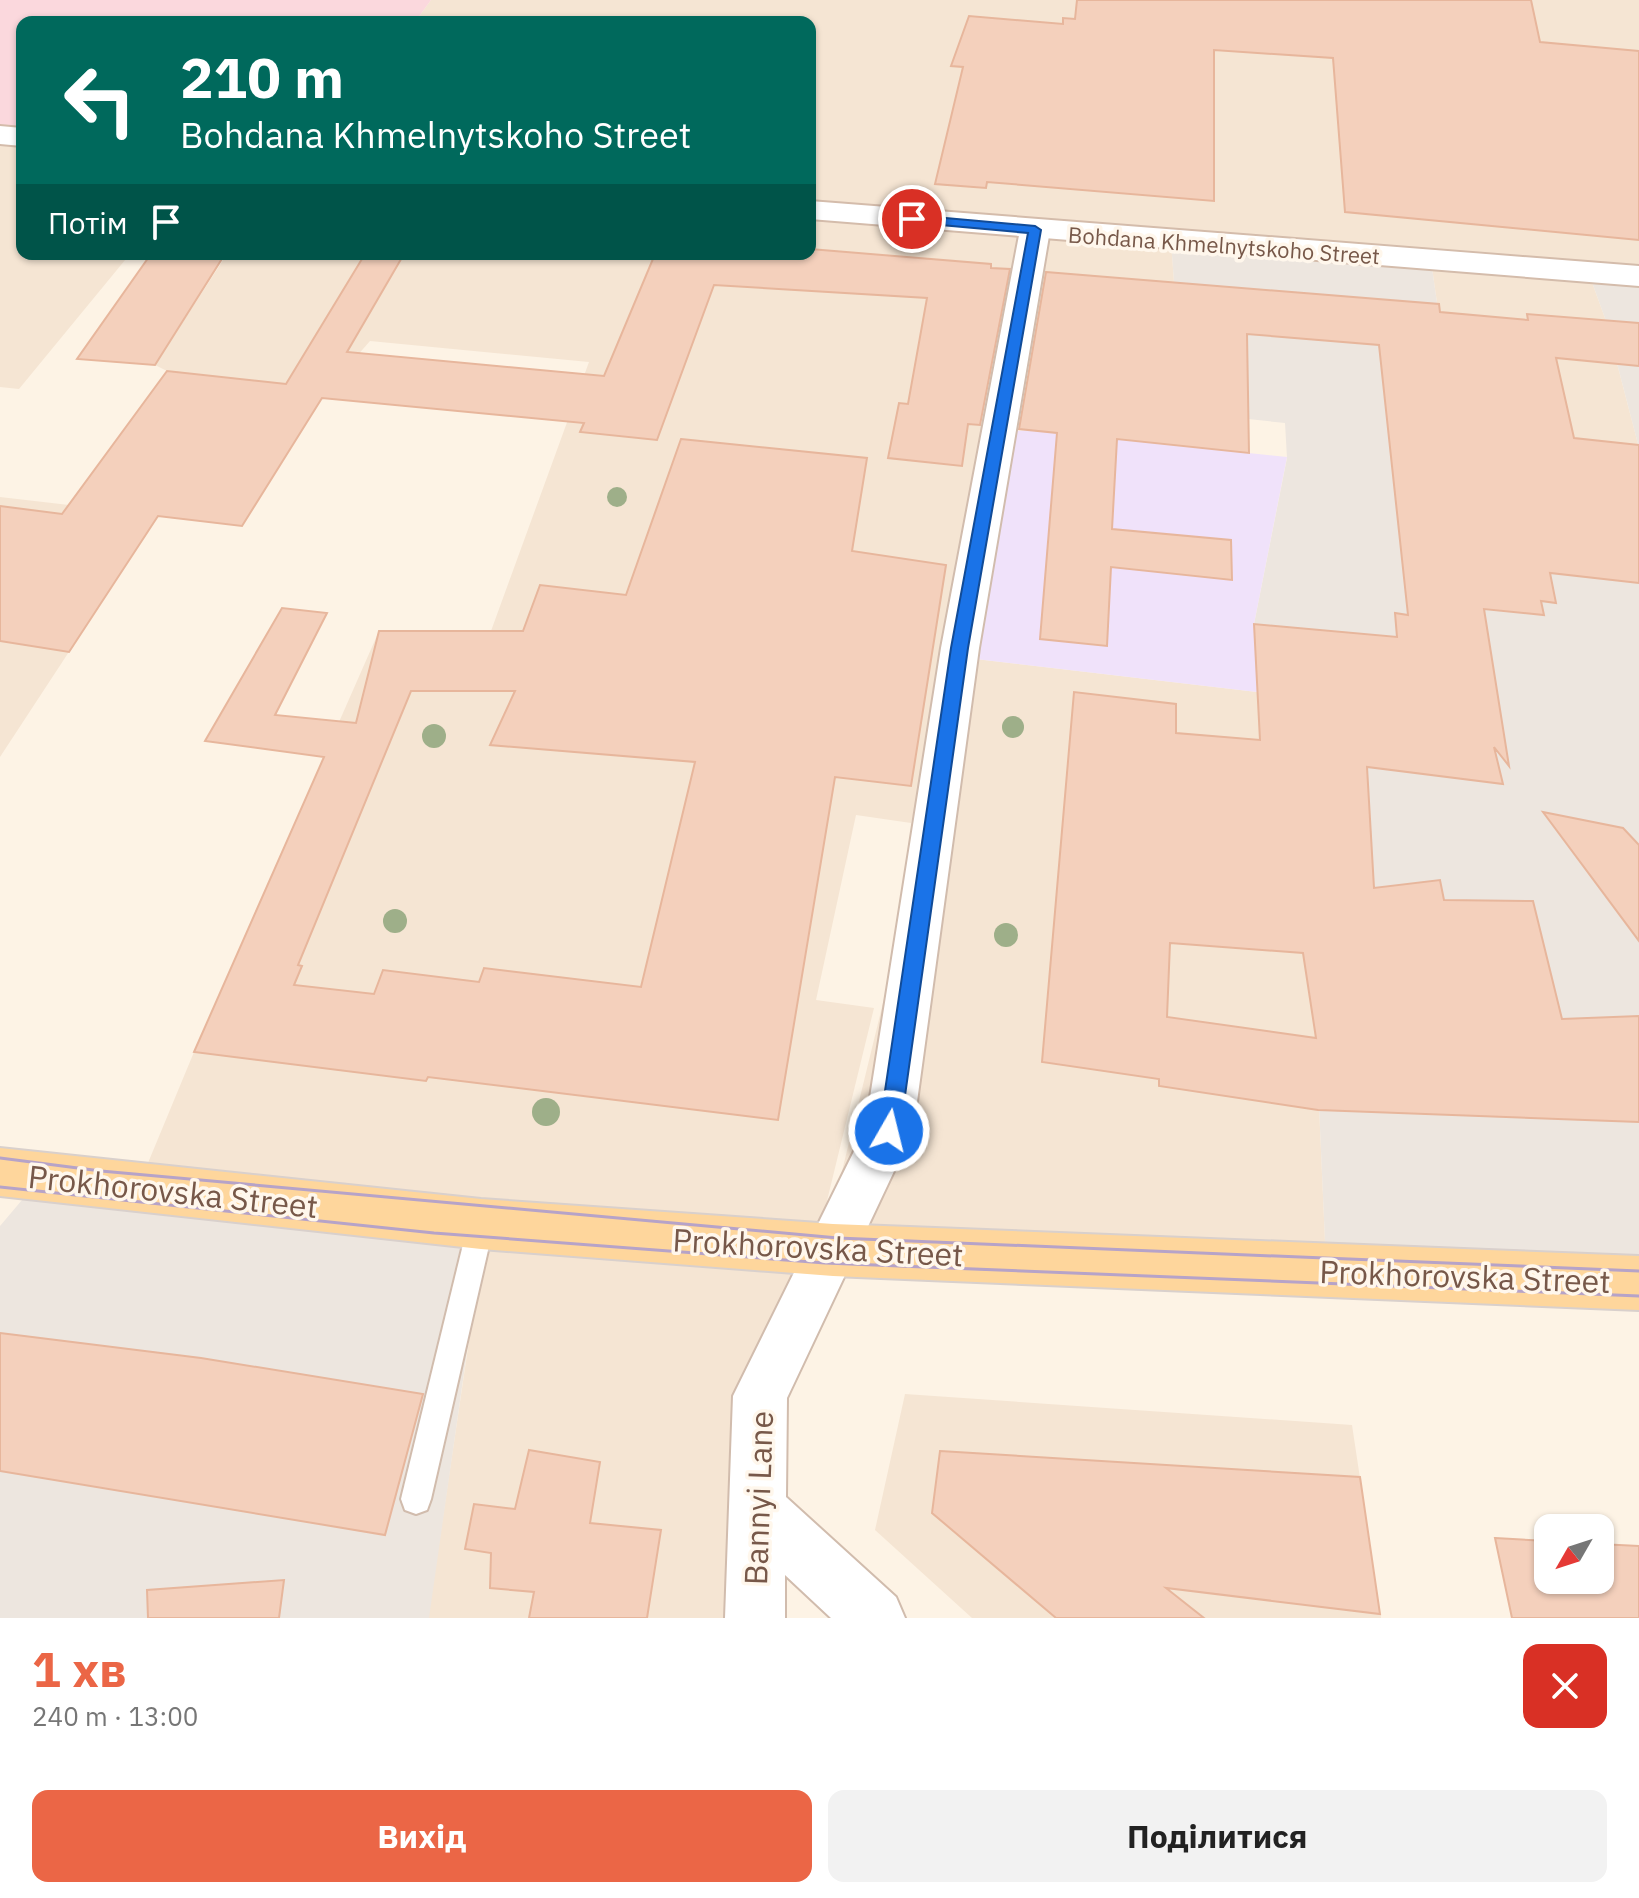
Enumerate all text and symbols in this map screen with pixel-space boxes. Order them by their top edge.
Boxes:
text: 210 m [180,41,344,113]
icon: left [48,48,152,152]
text: Bohdana Khmelnytskoho Street [180,111,691,158]
pin [878,185,946,253]
icon: arrive [890,197,934,241]
icon: arrive [144,200,188,244]
text: Потім [48,203,128,242]
street label: Bohdana Khmelnytskoho Street [1067,220,1381,270]
position arrow [847,1089,931,1173]
street label: Prokhorovska Street [26,1155,320,1227]
street label: Prokhorovska Street [671,1218,965,1276]
street label: Prokhorovska Street [1319,1250,1611,1302]
street label: Bannyi Lane [734,1410,782,1586]
north arrow [1534,1514,1614,1594]
map controls [1534,1514,1614,1594]
text: 1 хв [32,1638,127,1700]
button: close [1523,1644,1607,1728]
text: 240 m · 13:00 [32,1699,198,1733]
button: Вихід [32,1790,812,1882]
button: Поділитися [828,1790,1607,1882]

